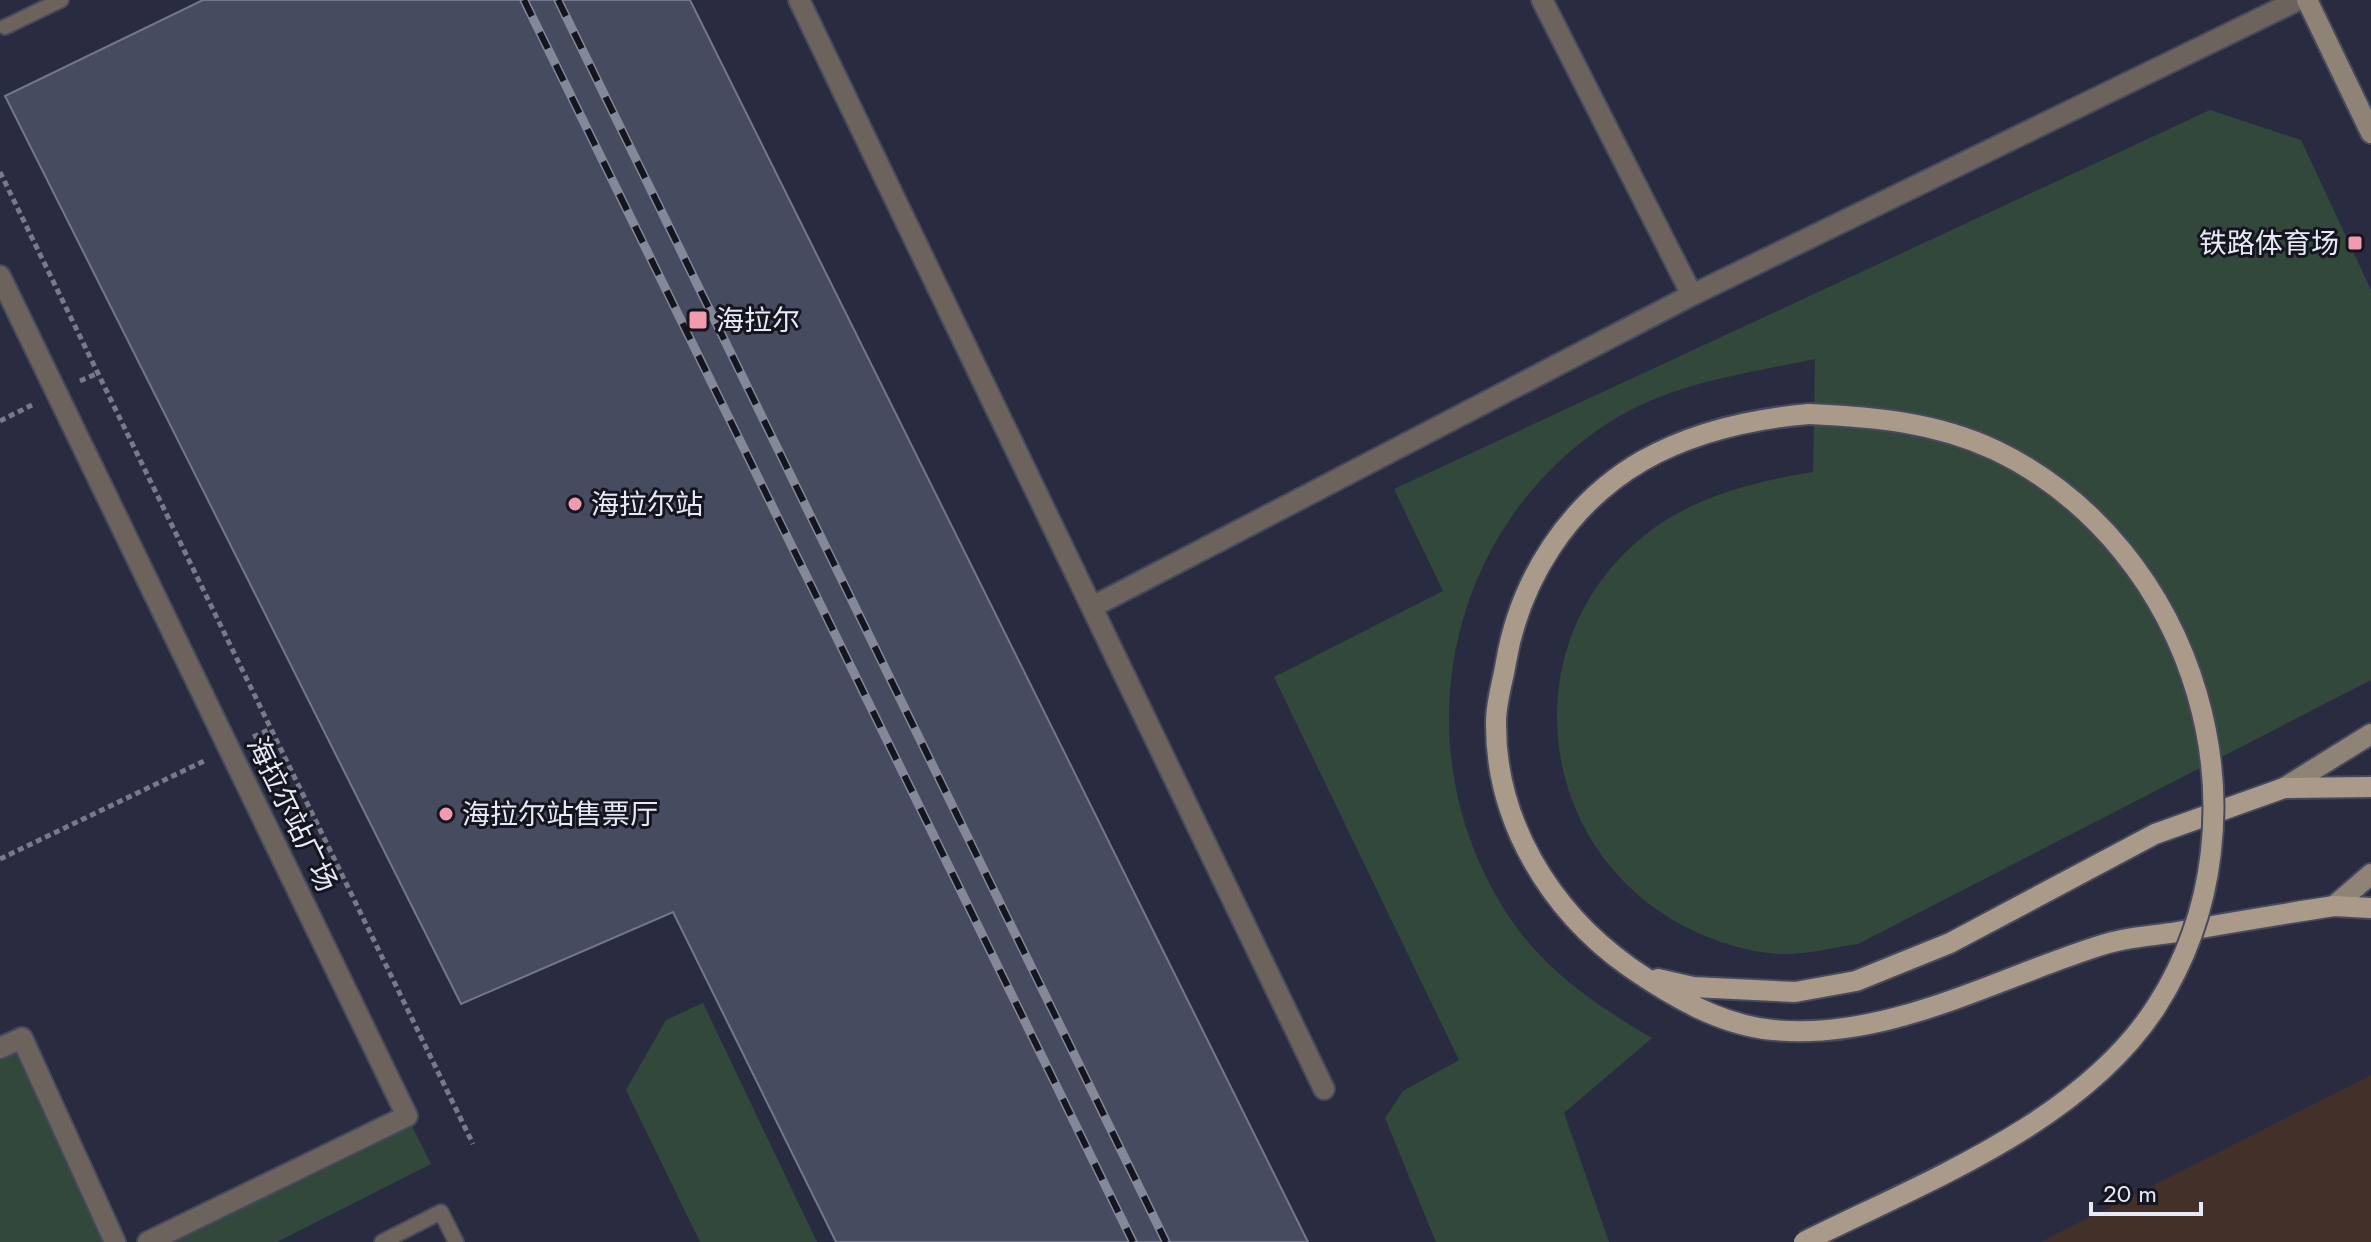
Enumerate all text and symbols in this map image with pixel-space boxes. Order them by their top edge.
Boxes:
place label: 铁路体育场 [2199,223,2339,264]
marker: 铁路体育场 [2346,234,2364,252]
place label: 海拉尔 [716,300,800,341]
marker: 海拉尔 [687,309,709,331]
place label: 海拉尔站 [591,484,703,525]
marker: 海拉尔站 [566,495,584,513]
street label: 海拉尔站广场 [237,730,347,898]
place label: 海拉尔站售票厅 [462,794,658,835]
marker: 海拉尔站售票厅 [437,805,455,823]
scale bar [2091,1166,2201,1216]
text: 20 m [2103,1176,2157,1211]

